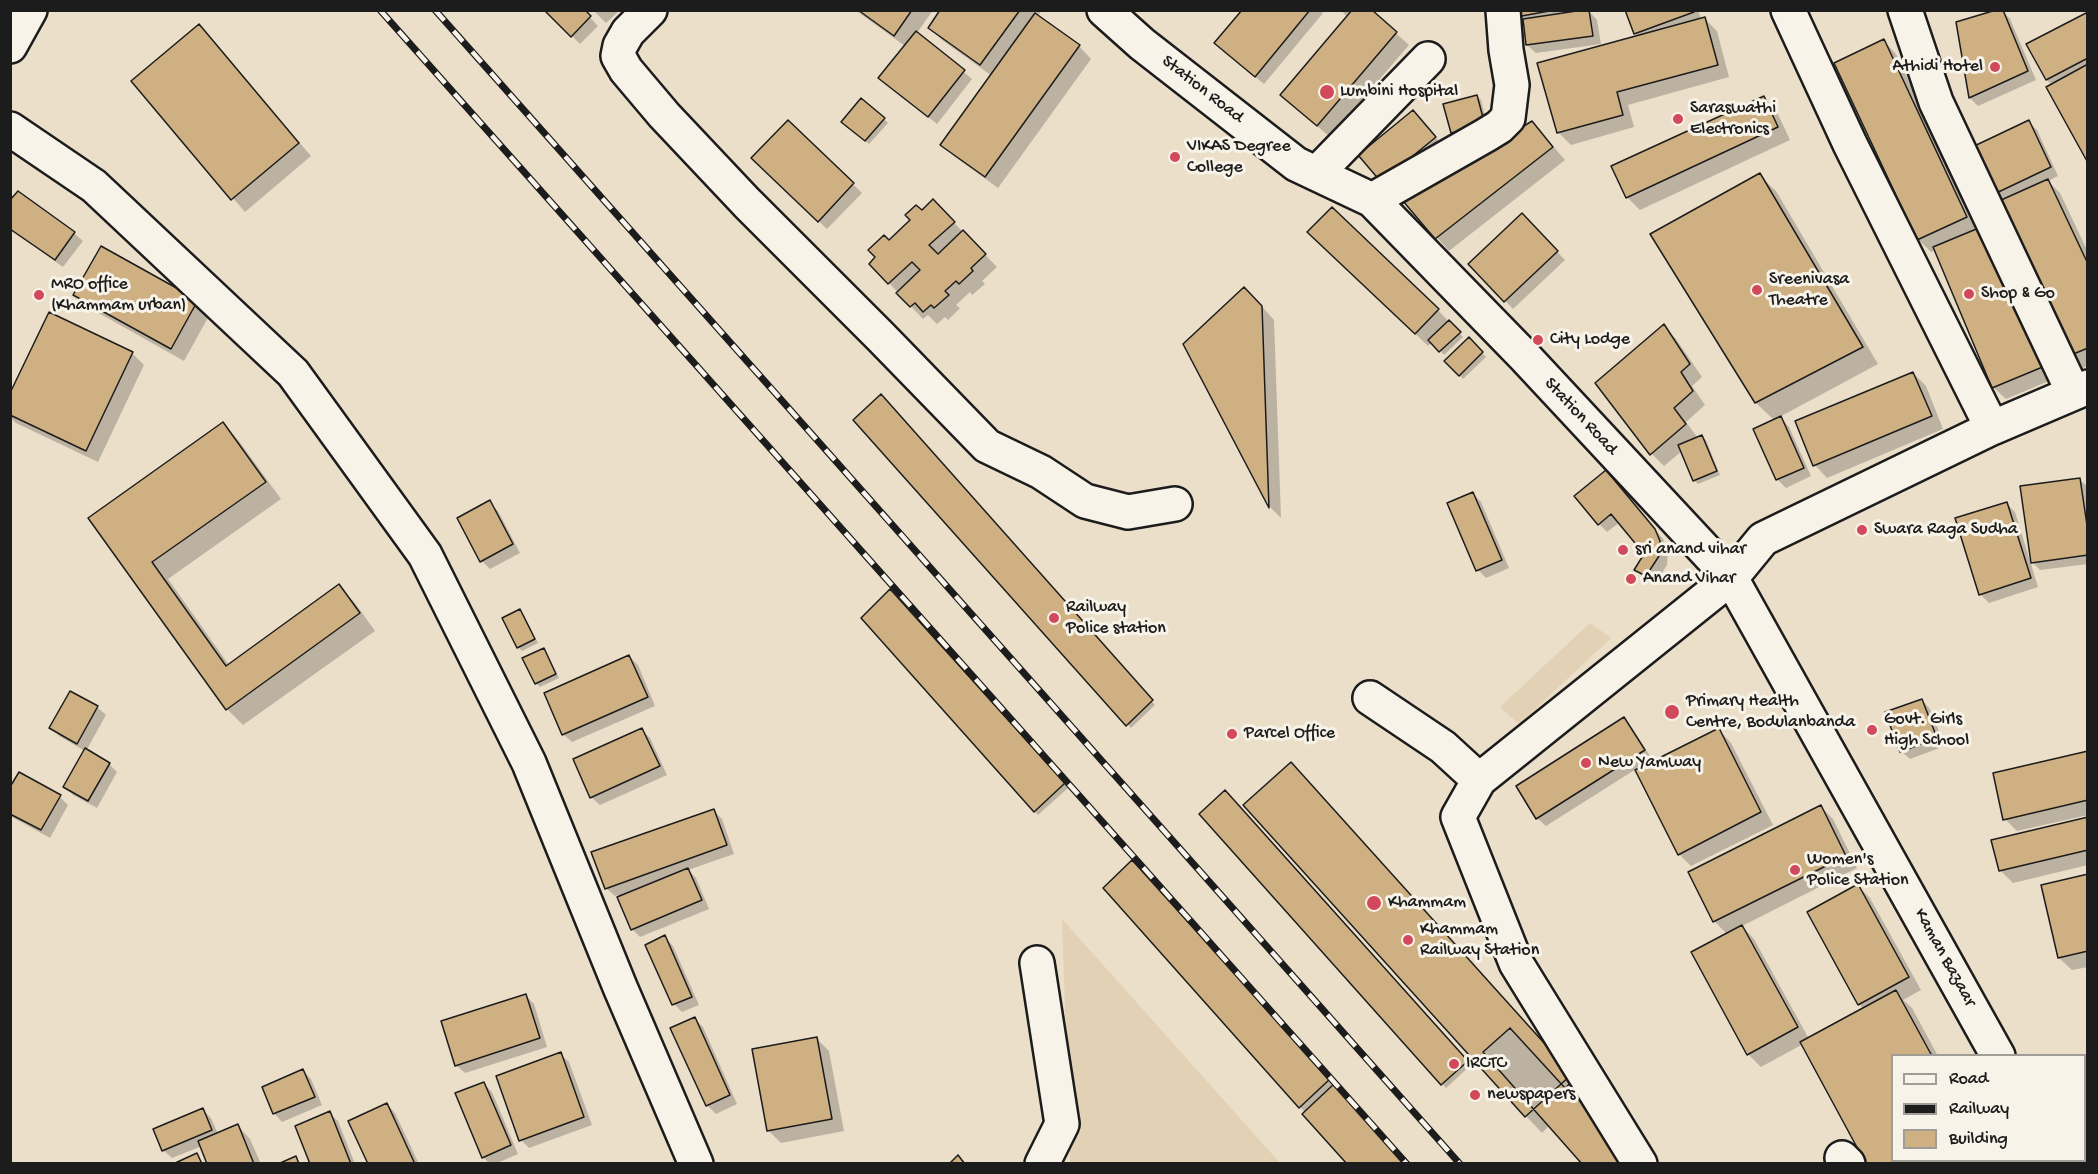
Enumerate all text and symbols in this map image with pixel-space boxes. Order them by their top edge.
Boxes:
street label: Station Road [1157,51,1247,129]
place label: Athidi Hotel [1893,56,1983,78]
marker: Athidi Hotel [1988,60,2002,74]
place label: Lumbini Hospital [1340,81,1458,103]
marker: Lumbini Hospital [1318,83,1336,101]
place label: Saraswathi Electronics [1690,98,1776,140]
marker: Saraswathi Electronics [1671,112,1685,126]
place label: VIKAS Degree College [1187,136,1291,178]
marker: VIKAS Degree College [1168,150,1182,164]
place label: Sreenivasa Theatre [1769,269,1849,312]
place label: MRO office (Khammam urban) [51,274,186,316]
marker: Sreenivasa Theatre [1750,283,1764,297]
place label: Shop & Go [1981,283,2055,305]
marker: Shop & Go [1962,287,1976,301]
marker: MRO office (Khammam urban) [32,288,46,302]
place label: City Lodge [1550,329,1630,351]
marker: City Lodge [1531,333,1545,347]
street label: Station Road [1539,374,1621,460]
place label: Swara Raga Sudha [1874,519,2018,541]
marker: Swara Raga Sudha [1855,523,1869,537]
place label: sri anand vihar [1635,539,1746,561]
marker: sri anand vihar [1616,543,1630,557]
place label: Anand Vihar [1643,568,1735,590]
marker: Anand Vihar [1624,572,1638,586]
place label: Railway Police station [1066,597,1166,640]
marker: Railway Police station [1047,611,1061,625]
place label: Primary Health Centre, Bodulanbanda [1686,691,1855,734]
marker: Primary Health Centre, Bodulanbanda [1663,703,1681,721]
place label: Govt. Girls High School [1884,709,1969,752]
place label: Parcel Office [1244,723,1335,745]
marker: Govt. Girls High School [1865,723,1879,737]
marker: Parcel Office [1225,727,1239,741]
place label: New Yamway [1598,752,1701,774]
marker: New Yamway [1579,756,1593,770]
place label: Women's Police Station [1807,849,1909,892]
marker: Women's Police Station [1788,863,1802,877]
place label: Khammam [1388,892,1466,914]
marker: Khammam [1365,894,1383,912]
street label: Kaman Bazaar [1908,905,1980,1011]
place label: Khammam Railway Station [1420,919,1539,962]
marker: Khammam Railway Station [1401,933,1415,947]
place label: IRCTC [1466,1053,1506,1075]
legend [1891,1054,2086,1162]
marker: IRCTC [1447,1057,1461,1071]
text: Road [1949,1069,1988,1090]
place label: newspapers [1487,1084,1575,1106]
marker: newspapers [1468,1088,1482,1102]
text: Railway [1949,1099,2009,1120]
text: Building [1949,1129,2008,1150]

